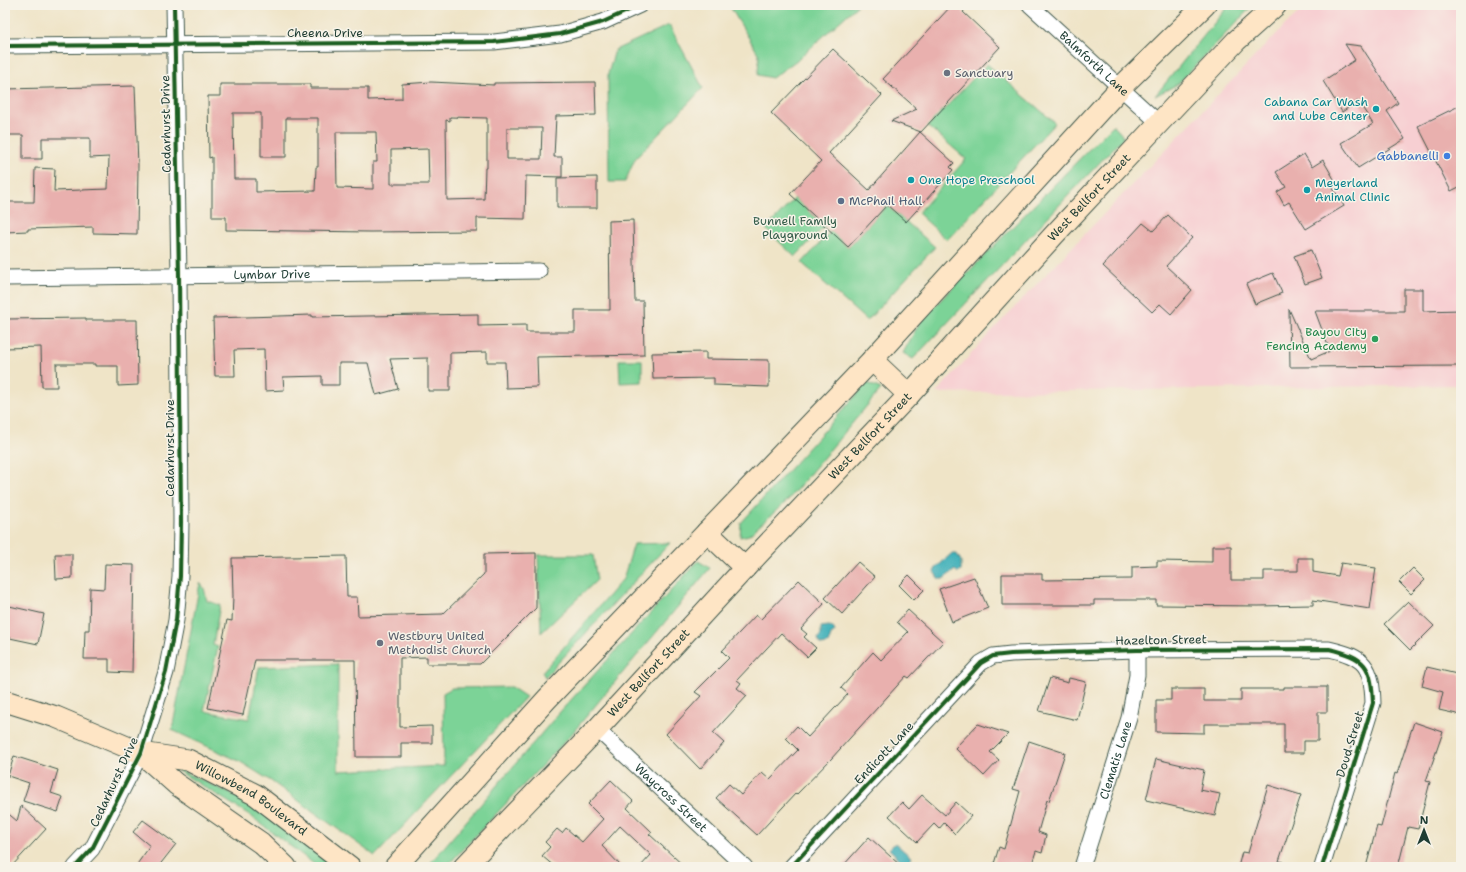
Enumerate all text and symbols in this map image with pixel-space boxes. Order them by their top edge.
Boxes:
street label: Cheena Drive [287,25,363,41]
street label: Balmforth Lane [1056,28,1133,100]
place label: Sanctuary [955,65,1013,81]
marker: Sanctuary [942,68,952,78]
street label: Cedarhurst Drive [157,75,175,173]
place label: Cabana Car Wash and Lube Center [1264,94,1368,124]
marker: Cabana Car Wash and Lube Center [1371,104,1381,114]
place label: Gabbanelli [1376,148,1439,164]
street label: West Bellfort Street [1044,150,1134,245]
marker: Gabbanelli [1442,151,1452,161]
place label: One Hope Preschool [919,172,1035,188]
marker: One Hope Preschool [906,175,916,185]
place label: Meyerland Animal Clinic [1315,175,1390,205]
marker: Meyerland Animal Clinic [1302,185,1312,195]
place label: McPhail Hall [849,193,922,209]
marker: McPhail Hall [836,196,846,206]
park label: Bunnell Family Playground [753,213,837,243]
street label: Lymbar Drive [233,266,311,283]
place label: Bayou City Fencing Academy [1266,324,1367,354]
marker: Bayou City Fencing Academy [1370,334,1380,344]
street label: West Bellfort Street [825,389,915,483]
street label: Cedarhurst Drive [162,399,178,497]
street label: West Bellfort Street [604,625,693,720]
place label: Westbury United Methodist Church [388,628,491,658]
street label: Hazelton Street [1115,631,1207,649]
marker: Westbury United Methodist Church [375,638,385,648]
street label: Doud Street [1332,709,1368,779]
street label: Endicott Lane [851,718,917,788]
street label: Clematis Lane [1096,719,1136,801]
street label: Cedarhurst Drive [86,734,142,830]
street label: Willowbend Boulevard [192,757,311,839]
street label: Waycross Street [631,760,711,836]
north arrow [1404,810,1444,850]
text: N [1420,813,1429,828]

